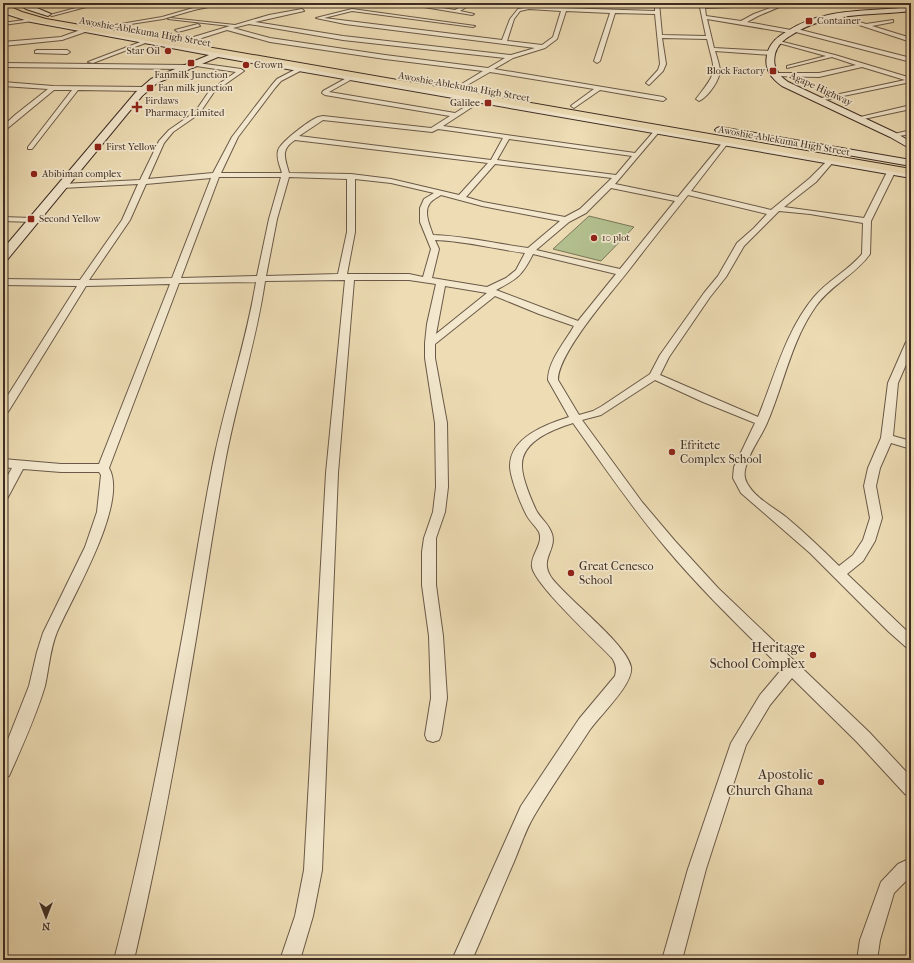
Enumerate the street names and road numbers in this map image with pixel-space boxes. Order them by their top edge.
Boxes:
street label: Awoshie-Ablekuma High Street [77,14,212,50]
street label: Awoshie-Ablekuma High Street [396,69,531,105]
street label: Agape Highway [787,69,855,109]
street label: Awoshie-Ablekuma High Street [716,123,851,159]

